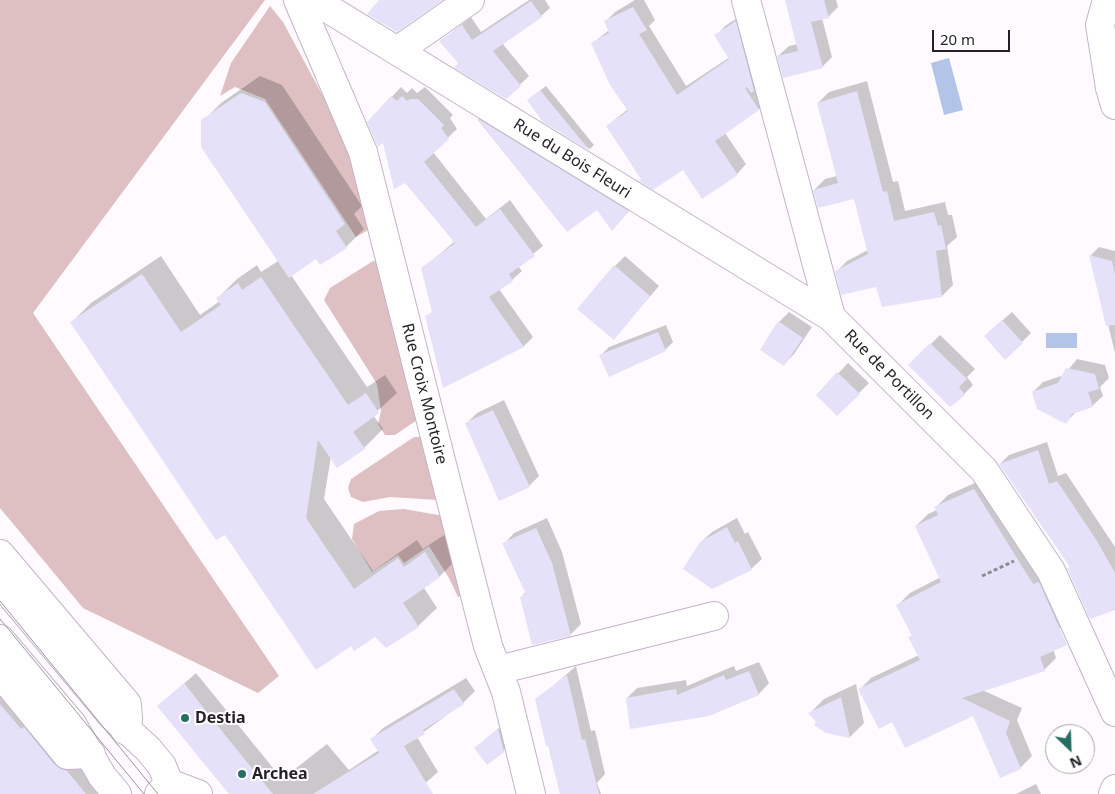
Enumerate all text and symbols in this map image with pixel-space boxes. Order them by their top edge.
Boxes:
scale bar [935,20,1012,52]
text: 20 m [940,29,975,49]
street label: Rue du Bois Fleuri [510,115,634,203]
street label: Rue Croix Montoire [397,321,451,467]
street label: Rue de Portillon [840,326,938,424]
place label: Destia [195,708,246,728]
marker: Destia [179,712,191,724]
north arrow [1045,724,1095,774]
text: N [1067,751,1085,773]
place label: Archea [252,764,308,784]
marker: Archea [236,768,248,780]

